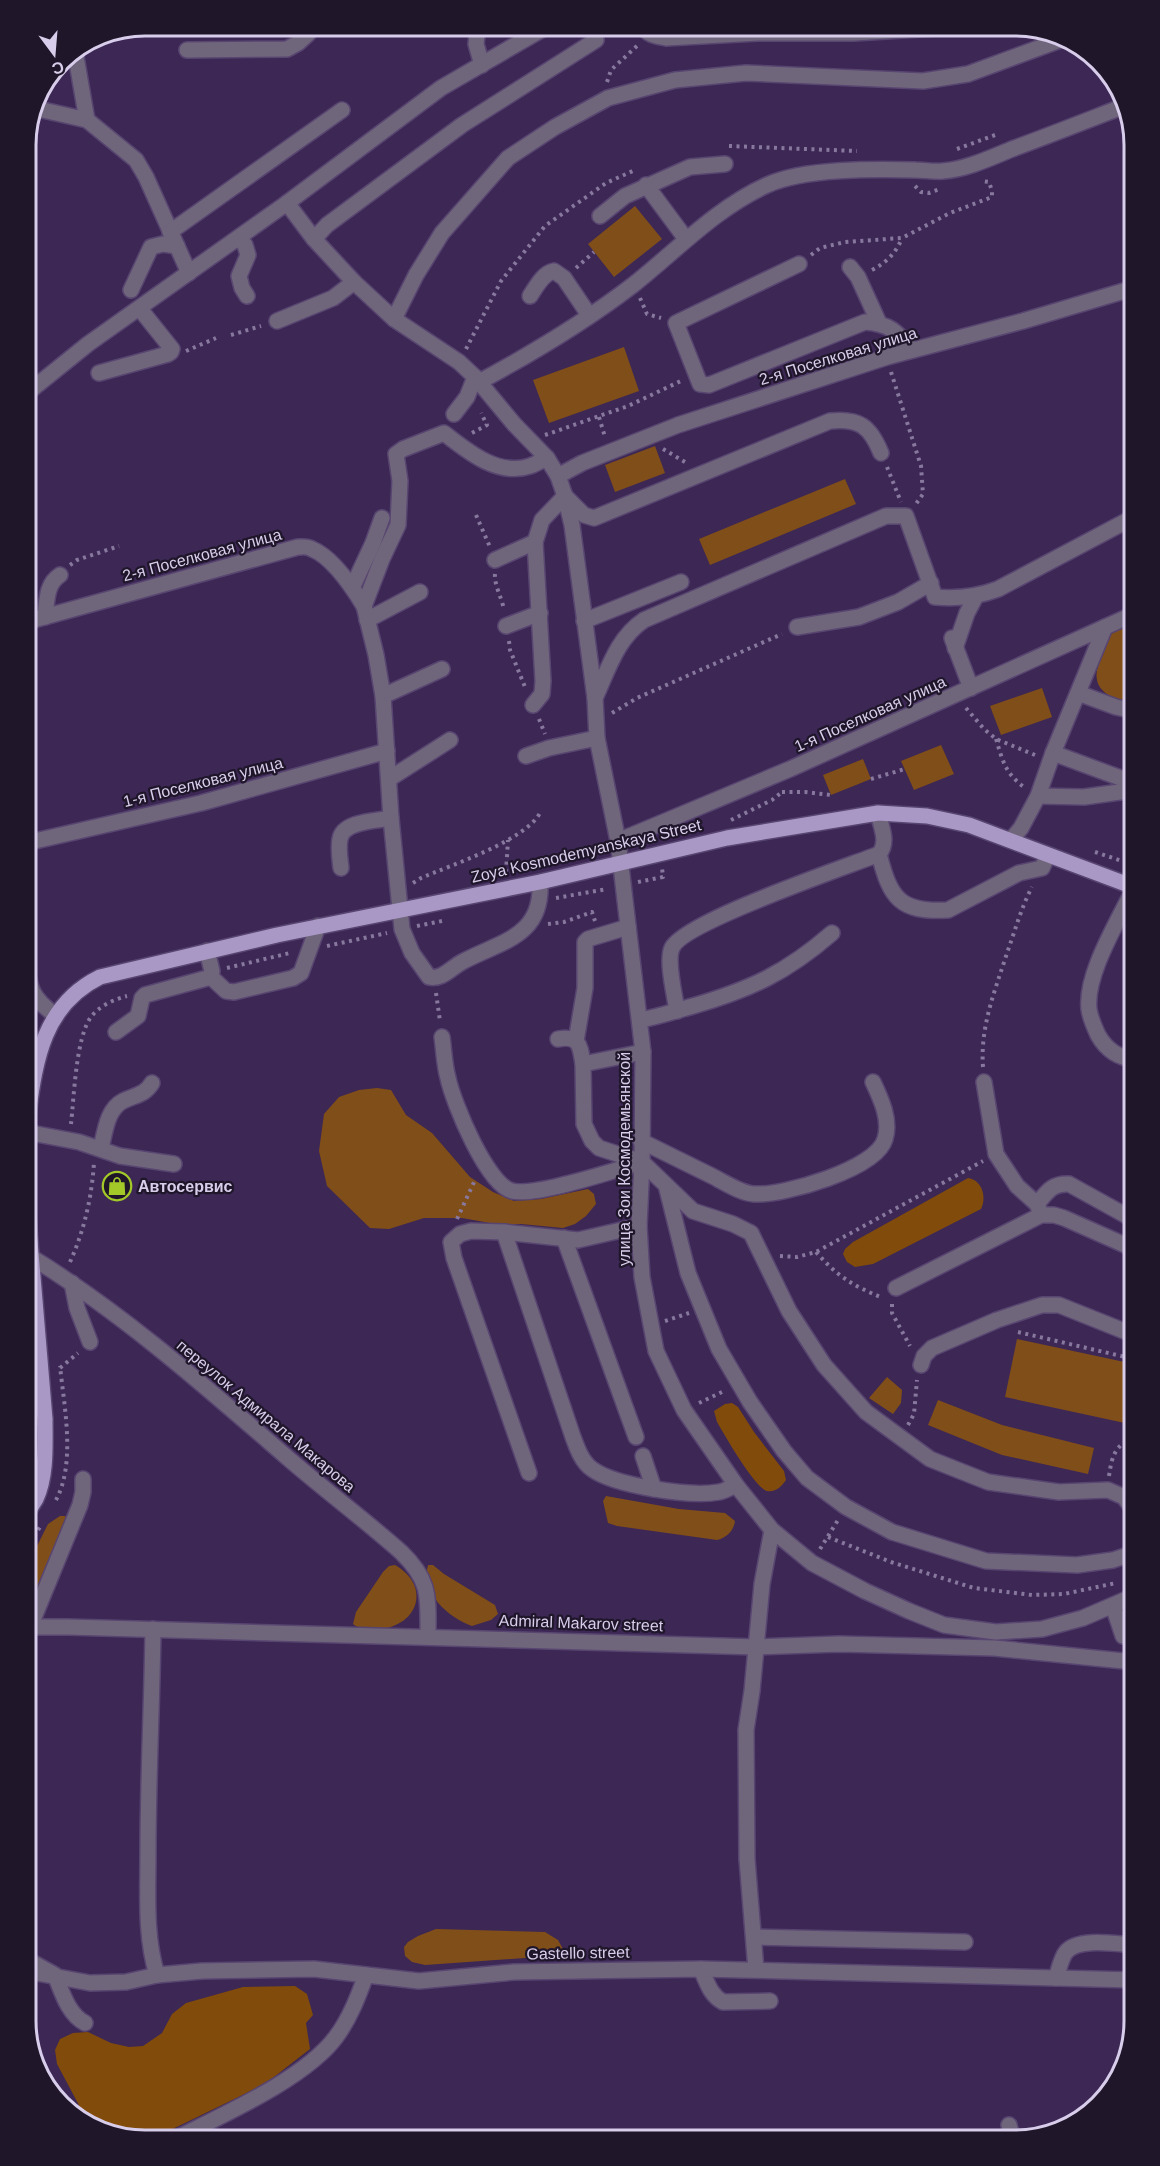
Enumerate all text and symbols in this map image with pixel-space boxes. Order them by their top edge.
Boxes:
north arrow [24,24,84,84]
text: С [50,58,66,78]
street label: 2-я Поселковая улица [757,324,919,388]
street label: 2-я Поселковая улица [121,526,283,584]
street label: 1-я Поселковая улица [792,673,948,755]
street label: 1-я Поселковая улица [121,754,285,810]
street label: Zoya Kosmodemyanskaya Street [469,816,703,886]
street label: улица Зои Космодемьянской [616,1052,633,1266]
shop icon: Автосервис [101,1170,133,1202]
place label: Автосервис [138,1178,233,1195]
street label: переулок Адмирала Макарова [174,1337,358,1495]
street label: Admiral Makarov street [499,1612,664,1634]
street label: Gastello street [526,1944,630,1962]

